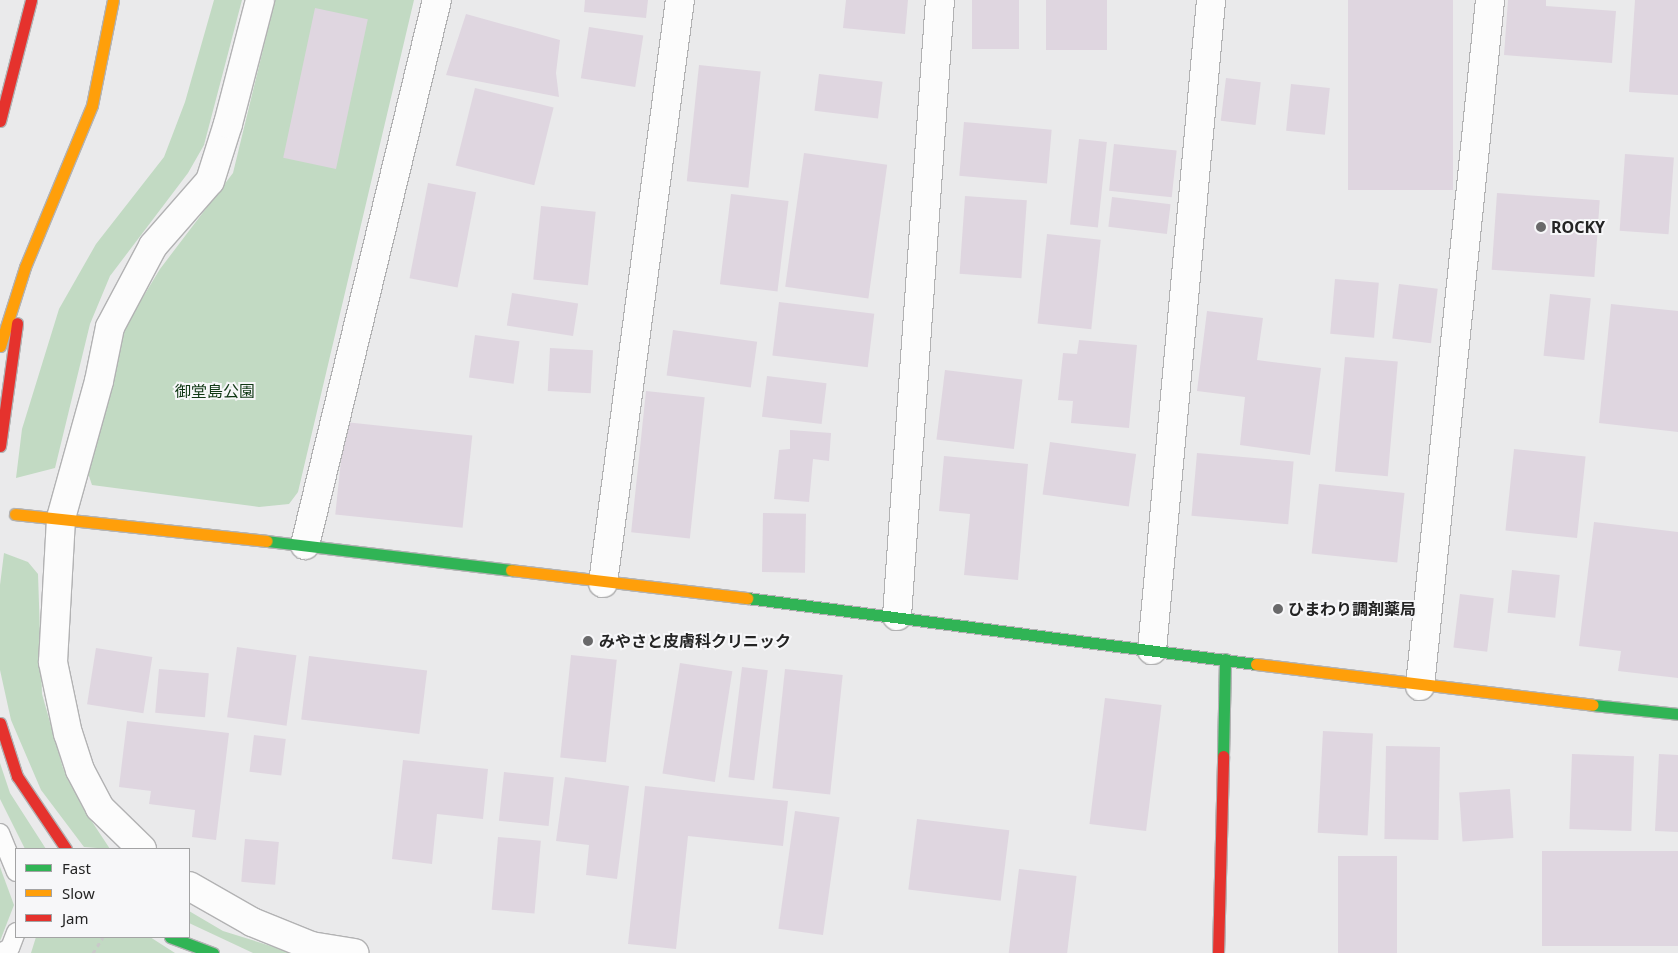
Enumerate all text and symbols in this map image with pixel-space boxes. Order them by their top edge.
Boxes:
place label: ROCKY [1551,217,1605,237]
marker: ROCKY [1535,221,1547,233]
park label: 御堂島公園 [175,381,255,401]
place label: ひまわり調剤薬局 [1288,599,1416,619]
marker: ひまわり調剤薬局 [1272,603,1284,615]
place label: みやさと皮膚科クリニック [599,631,791,651]
marker: みやさと皮膚科クリニック [581,634,595,648]
legend [15,848,190,938]
text: Fast [62,858,91,878]
text: Slow [62,883,95,903]
text: Jam [62,908,89,928]

